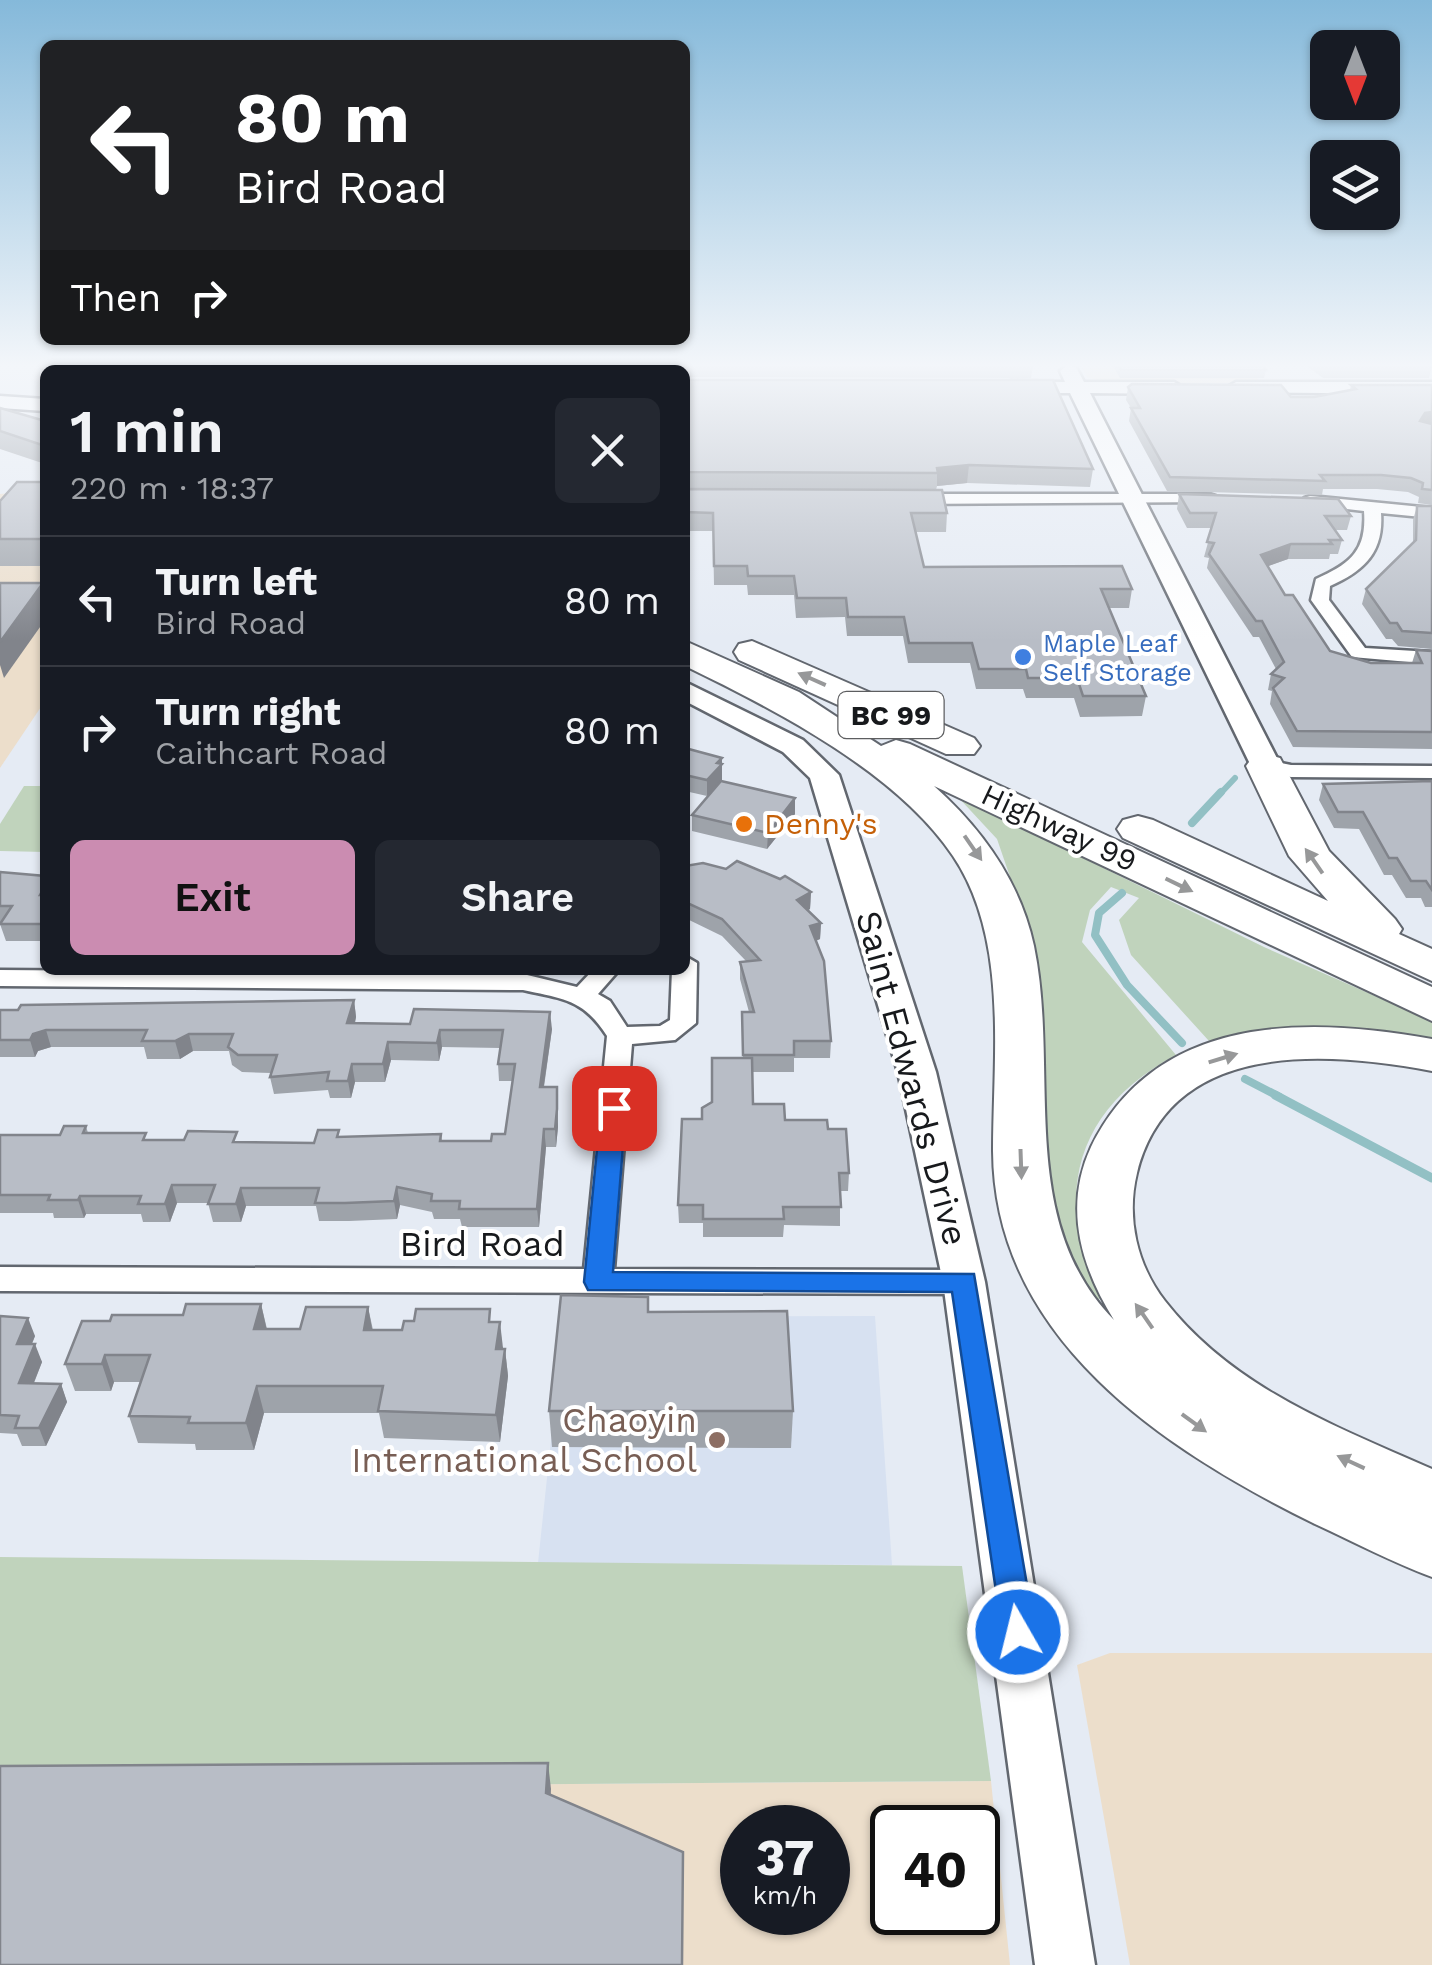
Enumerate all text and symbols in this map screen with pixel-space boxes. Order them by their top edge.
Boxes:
north arrow [1310,30,1400,120]
map controls [1310,30,1400,230]
text: 80 m [235,77,410,159]
icon: left [70,80,200,210]
button: layers [1310,140,1400,230]
text: Bird Road [235,161,447,214]
icon: right [181,270,236,325]
text: Then [70,276,161,320]
text: 1 min [70,396,224,467]
button: close [555,398,660,503]
text: 220 m · 18:37 [70,469,274,507]
text: Turn left [155,560,317,604]
icon: left [70,574,125,629]
text: 80 m [564,579,660,623]
text: Bird Road [155,604,306,642]
place label: Maple Leaf Self Storage [1043,629,1192,687]
marker: Maple Leaf Self Storage [1012,646,1034,668]
one-way arrow [797,670,826,687]
text: Turn right [155,690,341,734]
road number: BC 99 [838,692,944,738]
icon: right [70,704,125,759]
text: 80 m [564,709,660,753]
text: Caithcart Road [155,734,387,772]
street label: Highway 99 [976,776,1142,879]
place label: Denny's [764,806,878,841]
marker: Denny's [733,813,755,835]
one-way arrow [963,834,982,861]
button: Exit [70,840,355,955]
button: Share [375,840,660,955]
one-way arrow [1305,848,1325,875]
one-way arrow [1164,876,1193,893]
street label: Saint Edwards Drive [847,906,977,1250]
one-way arrow [1209,1050,1239,1065]
pin [572,1066,657,1151]
icon: arrive [587,1081,642,1136]
one-way arrow [1014,1149,1030,1181]
street label: Bird Road [399,1223,565,1265]
one-way arrow [1135,1303,1154,1329]
place label: Chaoyin International School [351,1399,697,1481]
one-way arrow [1181,1413,1207,1432]
marker: Chaoyin International School [706,1429,728,1451]
one-way arrow [1336,1453,1365,1470]
position arrow [966,1580,1070,1684]
speed limit sign: 40 [870,1805,1000,1935]
text: 37 [756,1828,814,1887]
text: km/h [753,1881,817,1910]

